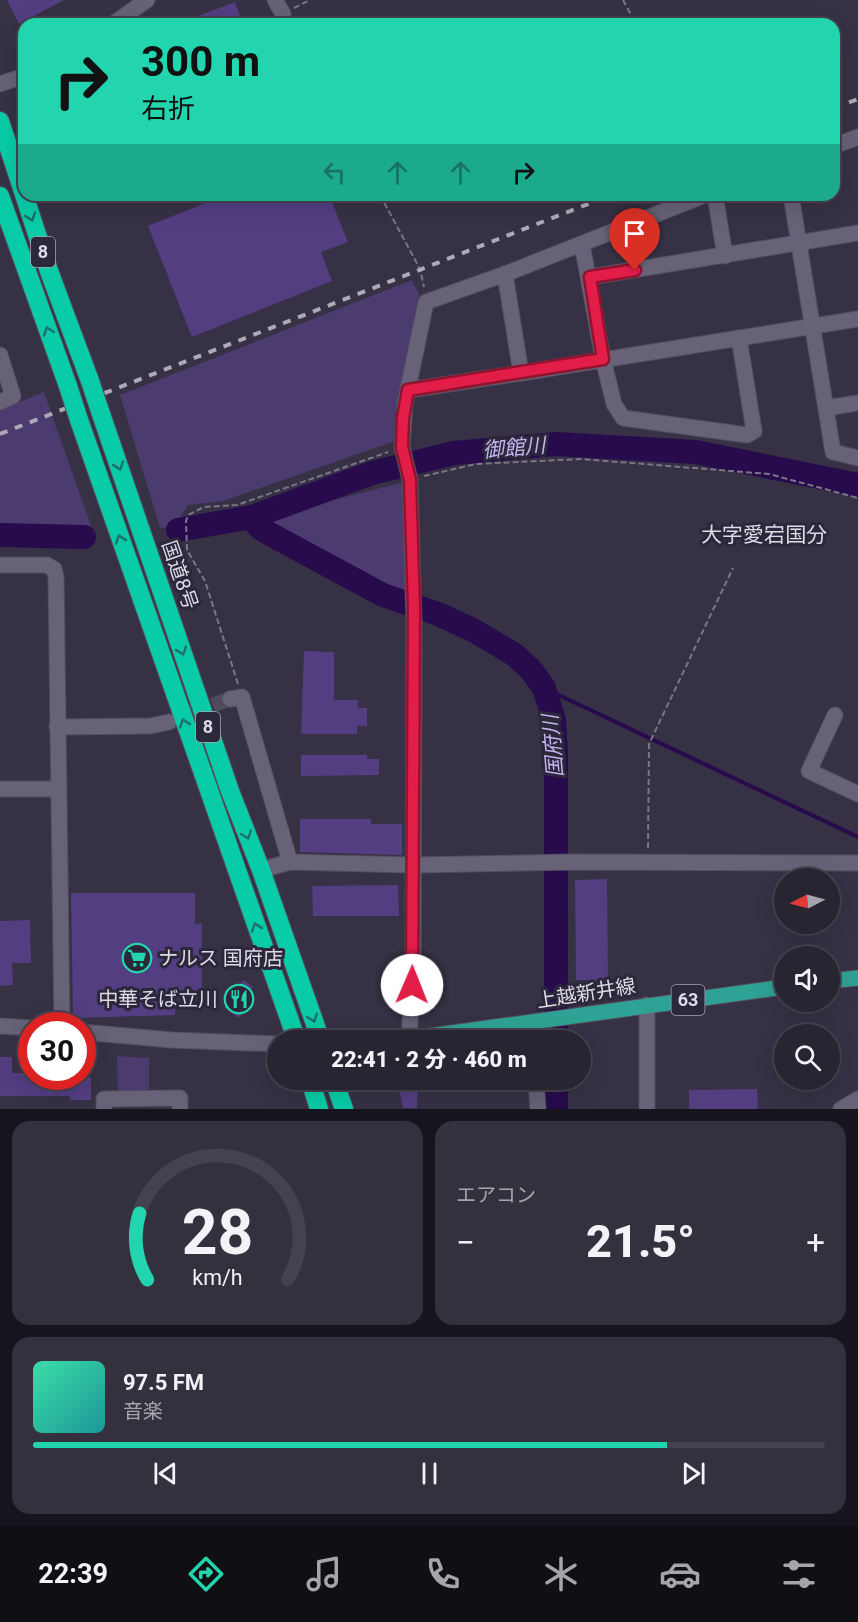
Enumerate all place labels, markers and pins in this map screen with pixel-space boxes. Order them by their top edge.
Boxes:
pin [609,208,660,270]
supermarket icon: ナルス 国府店 [121,942,153,974]
place label: ナルス 国府店 [158,946,283,970]
restaurant icon: 中華そば立川 [223,983,255,1015]
place label: 中華そば立川 [98,987,218,1011]

